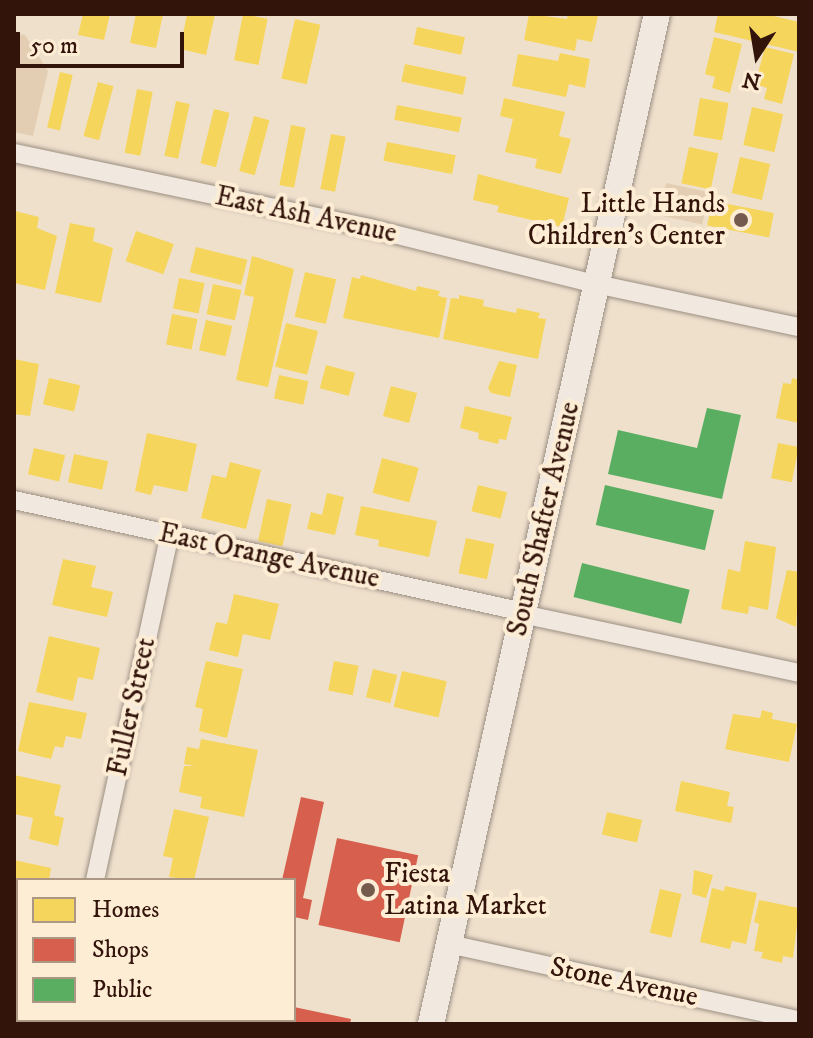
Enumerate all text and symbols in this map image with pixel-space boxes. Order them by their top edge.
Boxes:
scale bar [20,16,188,66]
north arrow [717,16,797,96]
text: 50 m [30,31,78,61]
text: N [740,65,764,95]
street label: East Ash Avenue [212,179,400,251]
place label: Little Hands Children's Center [528,187,725,253]
marker: Little Hands Children's Center [732,211,750,229]
street label: South Shafter Avenue [501,399,587,639]
street label: East Orange Avenue [156,516,382,596]
street label: Fuller Street [101,635,163,779]
place label: Fiesta Latina Market [384,857,547,923]
legend [16,878,296,1022]
marker: Fiesta Latina Market [359,881,377,899]
text: Homes [92,895,159,925]
text: Shops [92,935,149,965]
street label: Stone Avenue [547,950,701,1014]
text: Public [92,975,152,1005]

